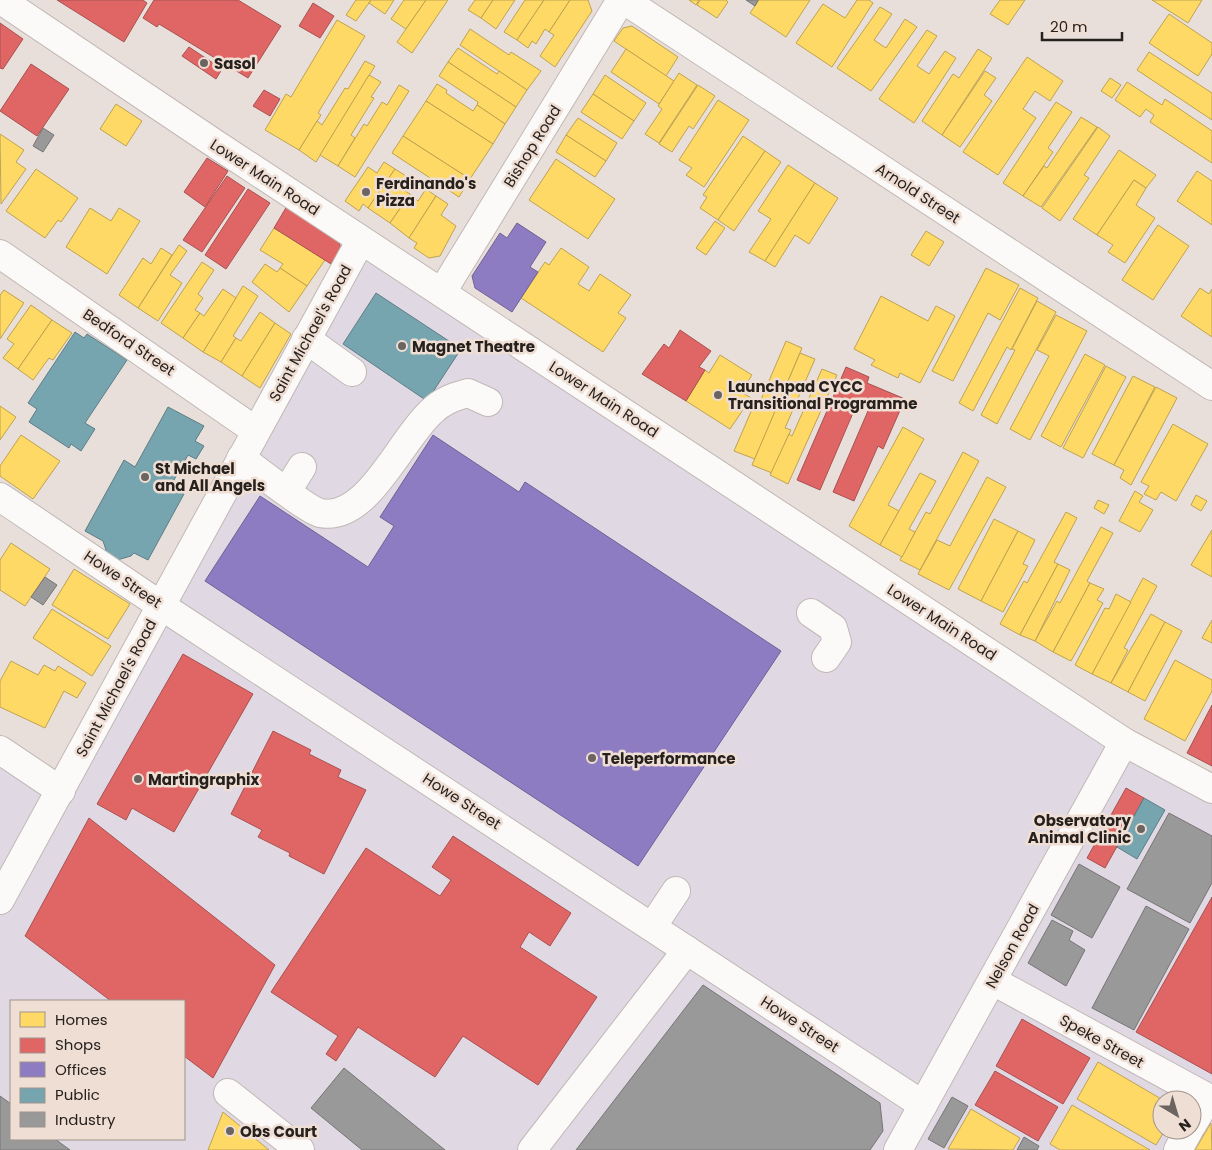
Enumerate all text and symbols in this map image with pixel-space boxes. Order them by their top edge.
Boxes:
scale bar [1042,10,1122,42]
text: 20 m [1050,16,1088,37]
place label: Sasol [214,53,256,74]
marker: Sasol [198,57,210,69]
street label: Bishop Road [498,101,566,191]
street label: Lower Main Road [206,134,324,220]
street label: Arnold Street [872,158,964,228]
place label: Ferdinando's Pizza [376,173,476,211]
marker: Ferdinando's Pizza [360,186,372,198]
street label: Saint Michael's Road [264,261,356,405]
street label: Bedford Street [79,303,179,381]
place label: Magnet Theatre [412,336,535,357]
marker: Magnet Theatre [396,340,408,352]
street label: Lower Main Road [545,356,663,442]
place label: Launchpad CYCC Transitional Programme [728,376,917,414]
marker: Launchpad CYCC Transitional Programme [712,389,724,401]
place label: St Michael and All Angels [155,458,265,496]
marker: St Michael and All Angels [139,471,151,483]
street label: Howe Street [80,545,166,613]
street label: Lower Main Road [883,579,1001,665]
street label: Saint Michael's Road [71,615,161,761]
place label: Teleperformance [602,748,736,769]
marker: Teleperformance [586,752,598,764]
street label: Howe Street [419,768,505,834]
place label: Martingraphix [148,769,260,790]
marker: Martingraphix [132,773,144,785]
place label: Observatory Animal Clinic [1028,810,1132,848]
marker: Observatory Animal Clinic [1135,823,1147,835]
street label: Nelson Road [980,900,1044,992]
street label: Howe Street [757,991,843,1057]
legend [10,1000,185,1140]
text: Homes [55,1009,108,1030]
street label: Speke Street [1056,1009,1148,1073]
text: Shops [55,1034,101,1055]
text: Offices [55,1059,107,1080]
text: Public [55,1084,100,1105]
north arrow [1152,1090,1202,1140]
text: Industry [55,1109,116,1130]
text: N [1175,1114,1195,1136]
place label: Obs Court [240,1121,317,1142]
marker: Obs Court [224,1125,236,1137]

